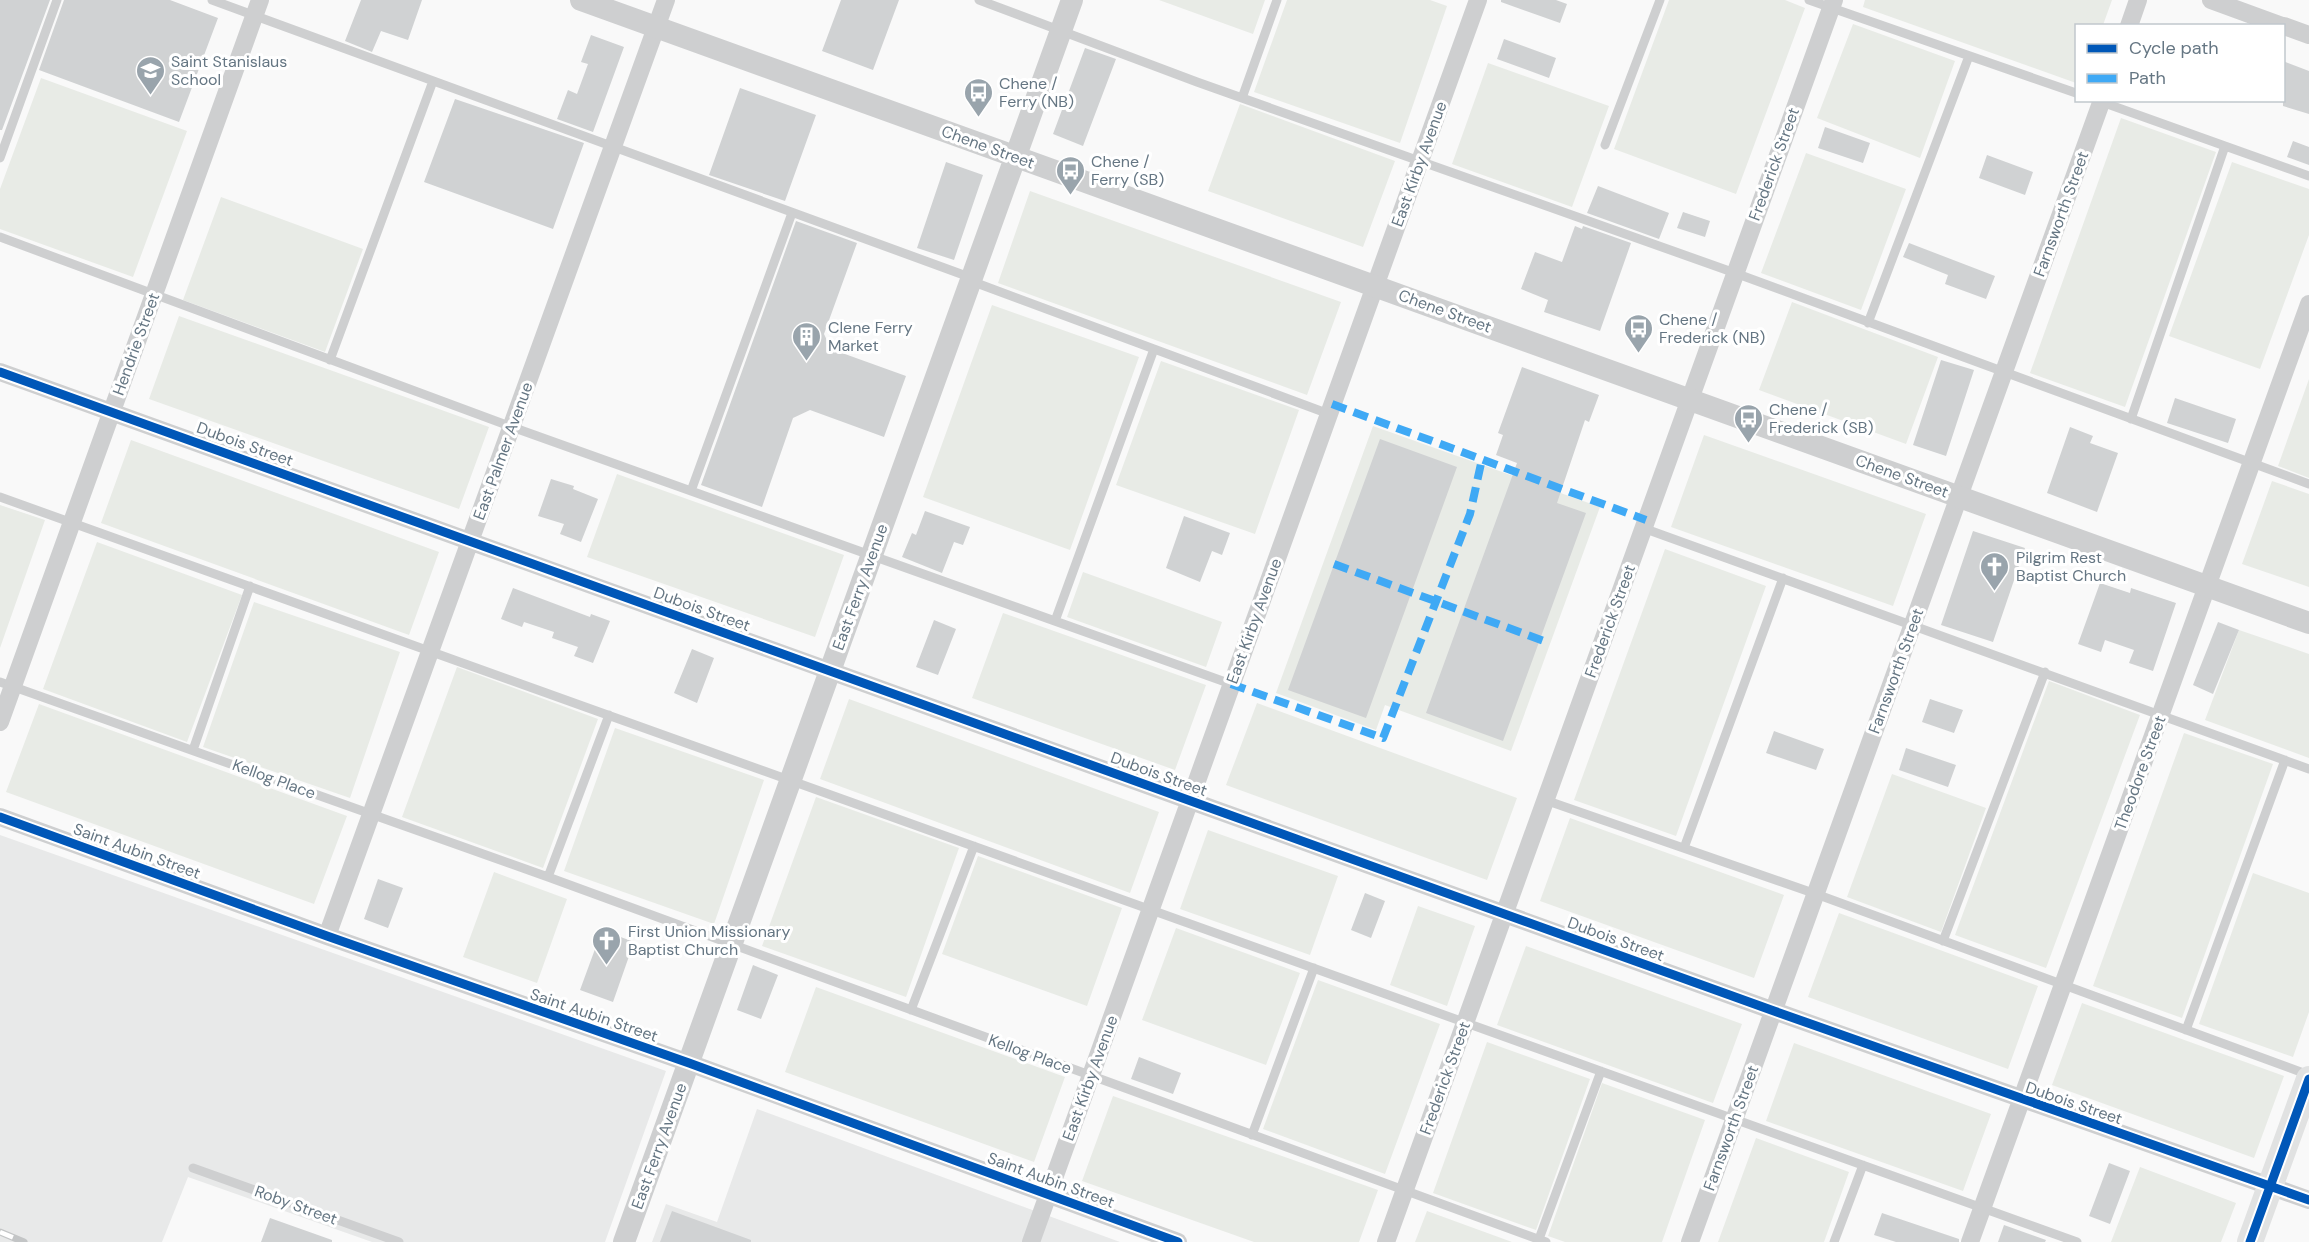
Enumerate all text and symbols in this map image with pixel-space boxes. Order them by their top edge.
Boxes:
legend [2075,24,2285,102]
text: Cycle path [2129,36,2219,60]
place label: Saint Stanislaus School [171,51,287,90]
school or university icon: Saint Stanislaus School [134,54,166,96]
text: Path [2129,66,2166,90]
place label: Chene / Ferry (NB) [999,73,1074,112]
bus stop icon: Chene / Ferry (NB) [962,76,994,118]
street label: East Kirby Avenue [1387,98,1451,230]
street label: Frederick Street [1744,105,1804,223]
street label: Chene Street [939,120,1037,174]
street label: Farnsworth Street [2029,148,2093,280]
place label: Chene / Ferry (SB) [1091,151,1164,190]
bus stop icon: Chene / Ferry (SB) [1054,154,1086,196]
street label: Chene Street [1396,284,1494,338]
street label: Hendrie Street [108,290,164,398]
place label: Chene / Frederick (NB) [1659,309,1765,348]
bus stop icon: Chene / Frederick (NB) [1622,312,1654,354]
place label: Clene Ferry Market [828,317,913,356]
building icon: Clene Ferry Market [791,320,823,362]
street label: East Palmer Avenue [468,379,538,523]
place label: Chene / Frederick (SB) [1769,399,1874,438]
bus stop icon: Chene / Frederick (SB) [1732,402,1764,444]
street label: Dubois Street [194,417,296,471]
street label: Chene Street [1853,449,1951,503]
street label: East Ferry Avenue [827,521,893,653]
place label: Pilgrim Rest Baptist Church [2016,547,2126,586]
church icon: Pilgrim Rest Baptist Church [1979,550,2011,592]
street label: East Kirby Avenue [1222,555,1286,687]
street label: Frederick Street [1580,562,1640,680]
street label: Dubois Street [651,582,753,636]
street label: Farnsworth Street [1864,605,1928,737]
street label: Theodore Street [2110,713,2170,833]
street label: Dubois Street [1108,747,1210,801]
street label: Kellog Place [229,754,319,804]
street label: Saint Aubin Street [71,818,203,884]
street label: Dubois Street [1565,912,1667,966]
place label: First Union Missionary Baptist Church [628,921,790,960]
church icon: First Union Missionary Baptist Church [591,924,623,966]
street label: Saint Aubin Street [527,983,661,1047]
street label: East Kirby Avenue [1058,1012,1122,1144]
street label: Frederick Street [1415,1019,1475,1137]
street label: Kellog Place [985,1029,1075,1079]
street label: Farnsworth Street [1699,1062,1763,1194]
street label: Dubois Street [2023,1077,2125,1129]
street label: East Ferry Avenue [626,1080,692,1212]
street label: Saint Aubin Street [985,1147,1117,1213]
street label: Roby Street [252,1180,340,1230]

